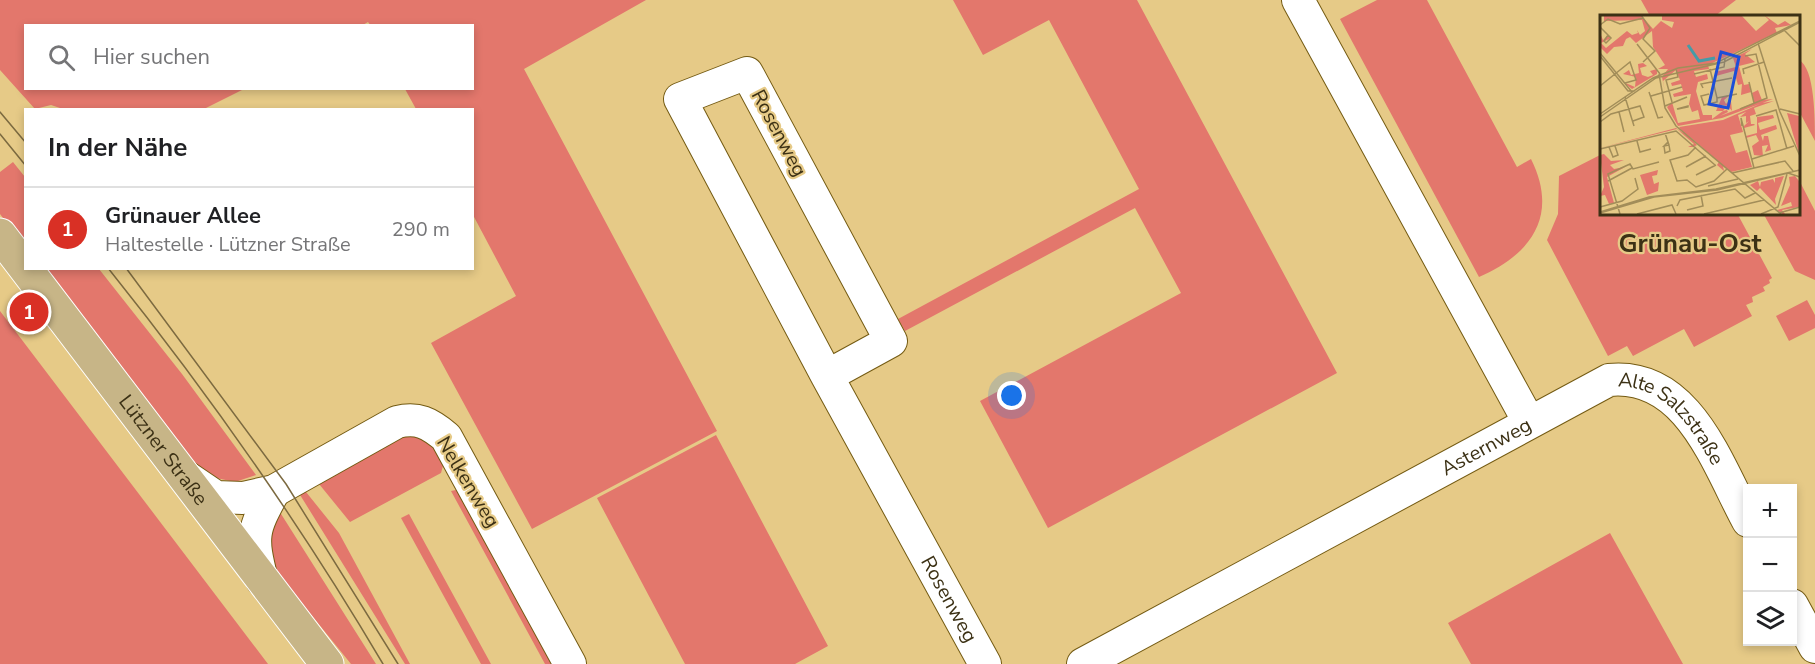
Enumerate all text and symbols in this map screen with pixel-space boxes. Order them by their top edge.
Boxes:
inset map [1600,15,1800,214]
search box [24,24,474,90]
icon: search [45,41,78,74]
text: Hier suchen [93,42,210,72]
street label: Rosenweg [745,85,813,181]
text: In der Nähe [48,130,187,165]
text: Grünauer Allee [105,201,261,231]
text: 1 [62,216,74,243]
text: 290 m [392,216,450,243]
district label: Grünau-Ost [1618,226,1763,261]
text: Haltestelle · Lützner Straße [105,231,351,258]
pin: 1 [9,290,48,334]
street label: Alte Salzstraße [1617,366,1731,469]
your location [997,381,1026,410]
street label: Lützner Straße [113,389,215,511]
street label: Asternweg [1436,411,1536,482]
street label: Nelkenweg [430,431,506,533]
map controls [1743,484,1797,646]
button: + [1743,484,1797,538]
button: − [1743,538,1797,592]
street label: Rosenweg [915,551,984,647]
button: layers [1743,592,1797,646]

